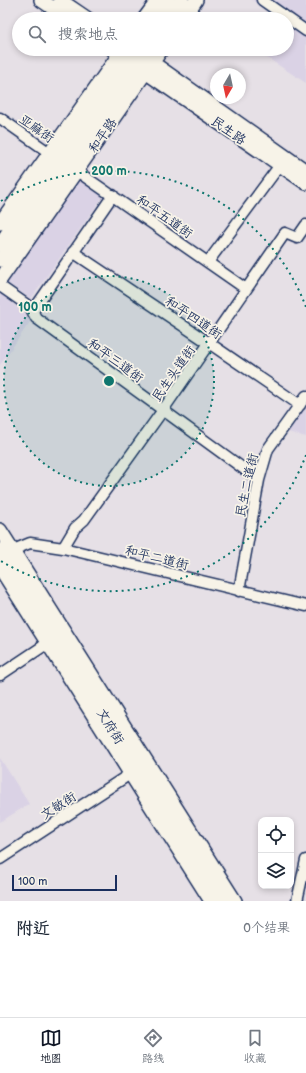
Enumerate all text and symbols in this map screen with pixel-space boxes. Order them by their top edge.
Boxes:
search box [12,12,294,56]
icon: search [26,23,48,45]
text: 搜索地点 [58,25,118,44]
north arrow [210,68,246,104]
street label: 亚麻街 [16,111,57,147]
street label: 民生路 [208,113,249,149]
street label: 和平路 [85,115,121,156]
text: 200 m [91,164,127,179]
street label: 和平五道街 [133,192,196,242]
street label: 和平四道街 [162,293,225,343]
text: 100 m [18,300,52,315]
street label: 和平三道街 [84,335,146,386]
street label: 民生头道街 [149,342,199,405]
centre of rings [102,374,116,388]
street label: 民生二道街 [232,452,262,519]
street label: 和平二道街 [123,542,190,574]
street label: 文府街 [93,706,127,747]
street label: 文敏街 [38,789,79,823]
map controls [258,817,294,889]
button: locate [258,817,294,853]
button: layers [258,853,294,889]
scale bar [12,873,117,892]
text: 100 m [18,875,47,888]
text: 附近 [16,919,50,939]
text: 0个结果 [243,920,290,936]
tab: 地图 [40,1027,62,1065]
tab: 路线 [142,1027,164,1065]
tab: 收藏 [244,1027,266,1065]

